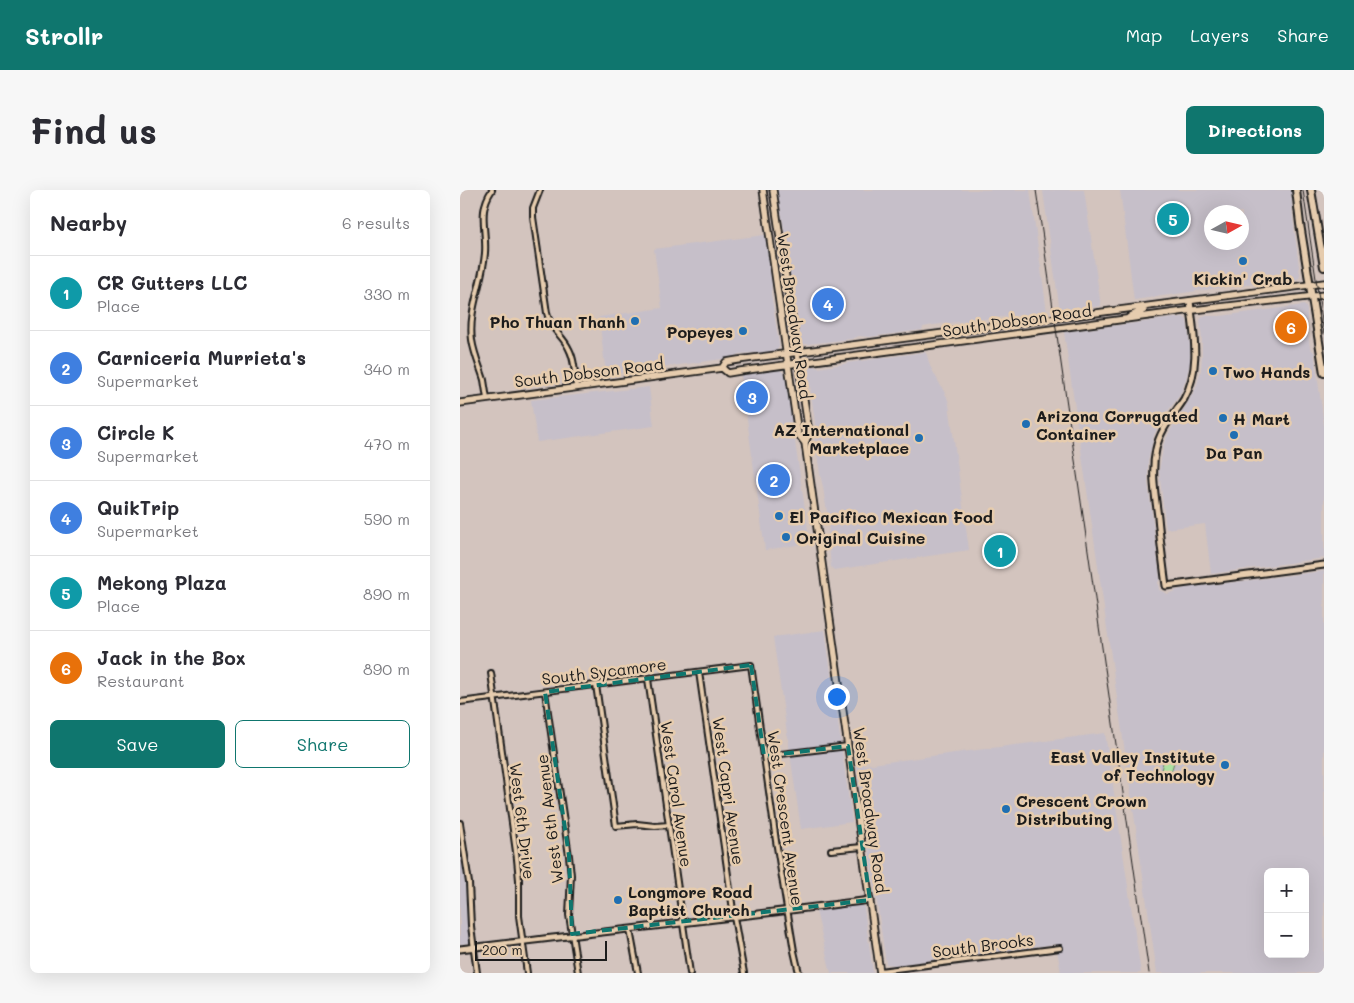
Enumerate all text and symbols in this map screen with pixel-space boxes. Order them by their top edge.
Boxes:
text: Strollr [25,20,103,51]
text: Map [1126,23,1162,47]
text: Layers [1190,23,1249,47]
text: Share [1277,23,1329,47]
button: Directions [1186,106,1324,154]
text: Find us [30,107,157,153]
pin: 5 [1157,200,1189,238]
north arrow [1204,205,1249,250]
text: Nearby [50,209,127,236]
text: 6 results [342,212,410,233]
street label: West Broadway Road [773,232,817,400]
marker: Kickin' Crab [1237,255,1249,267]
place label: Kickin' Crab [1194,268,1292,289]
text: CR Gutters LLC [97,270,247,295]
text: 1 [62,283,70,304]
text: 330 m [364,283,410,304]
pin: 4 [812,285,844,323]
text: Place [97,295,140,316]
street label: South Dobson Road [941,299,1093,341]
pin: 6 [1275,308,1307,346]
place label: Pho Thuan Thanh [490,311,625,332]
marker: Pho Thuan Thanh [629,315,641,327]
place label: Popeyes [666,321,733,342]
marker: Popeyes [737,325,749,337]
text: Carniceria Murrieta's [97,345,306,370]
street label: South Dobson Road [513,352,665,392]
text: 2 [62,358,70,379]
text: 340 m [363,358,410,379]
place label: Two Hands [1223,361,1310,382]
marker: Two Hands [1207,365,1219,377]
text: Supermarket [97,370,199,391]
pin: 3 [736,378,768,416]
place label: Arizona Corrugated Container [1036,405,1198,444]
place label: H Mart [1233,408,1290,429]
marker: H Mart [1217,412,1229,424]
marker: Arizona Corrugated Container [1020,418,1032,430]
place label: AZ International Marketplace [774,419,909,458]
text: Circle K [97,420,175,445]
marker: Da Pan [1228,429,1240,441]
marker: AZ International Marketplace [913,432,925,444]
text: 3 [61,433,71,454]
text: 470 m [364,433,410,454]
place label: Da Pan [1206,442,1263,463]
text: Supermarket [97,445,199,466]
pin: 2 [758,461,790,499]
text: QuikTrip [97,495,179,520]
place label: El Pacifico Mexican Food [789,506,993,527]
text: 4 [61,508,71,529]
text: 590 m [363,508,410,529]
marker: El Pacifico Mexican Food [773,510,785,522]
text: Supermarket [97,520,199,541]
place label: Original Cuisine [796,527,925,548]
marker: Original Cuisine [780,531,792,543]
pin: 1 [984,532,1016,570]
text: Mekong Plaza [97,570,227,595]
text: 5 [61,583,71,604]
text: 890 m [363,583,410,604]
text: Place [97,595,140,616]
text: Jack in the Box [97,645,246,670]
street label: South Sycamore [541,653,667,689]
text: 6 [61,658,71,679]
text: 890 m [363,658,410,679]
text: Restaurant [97,670,185,691]
your location [824,684,850,710]
street label: West Capri Avenue [708,716,750,866]
button: Save [50,720,225,768]
button: Share [235,720,410,768]
street label: West Carol Avenue [656,720,698,868]
street label: West Broadway Road [849,726,893,894]
street label: West Crescent Avenue [763,729,809,907]
place label: East Valley Institute of Technology [1050,746,1215,785]
street label: West 6th Avenue [531,753,567,885]
marker: East Valley Institute of Technology [1219,759,1231,771]
street label: West 6th Drive [505,762,541,880]
place label: Crescent Crown Distributing [1016,790,1146,829]
marker: Crescent Crown Distributing [1000,803,1012,815]
map controls [1264,868,1309,958]
button: + [1264,868,1309,913]
place label: Longmore Road Baptist Church [628,881,753,920]
marker: Longmore Road Baptist Church [612,894,624,906]
button: − [1264,913,1309,958]
street label: South Brooks [931,928,1035,962]
scale bar [475,938,608,961]
text: 200 m [482,940,523,959]

